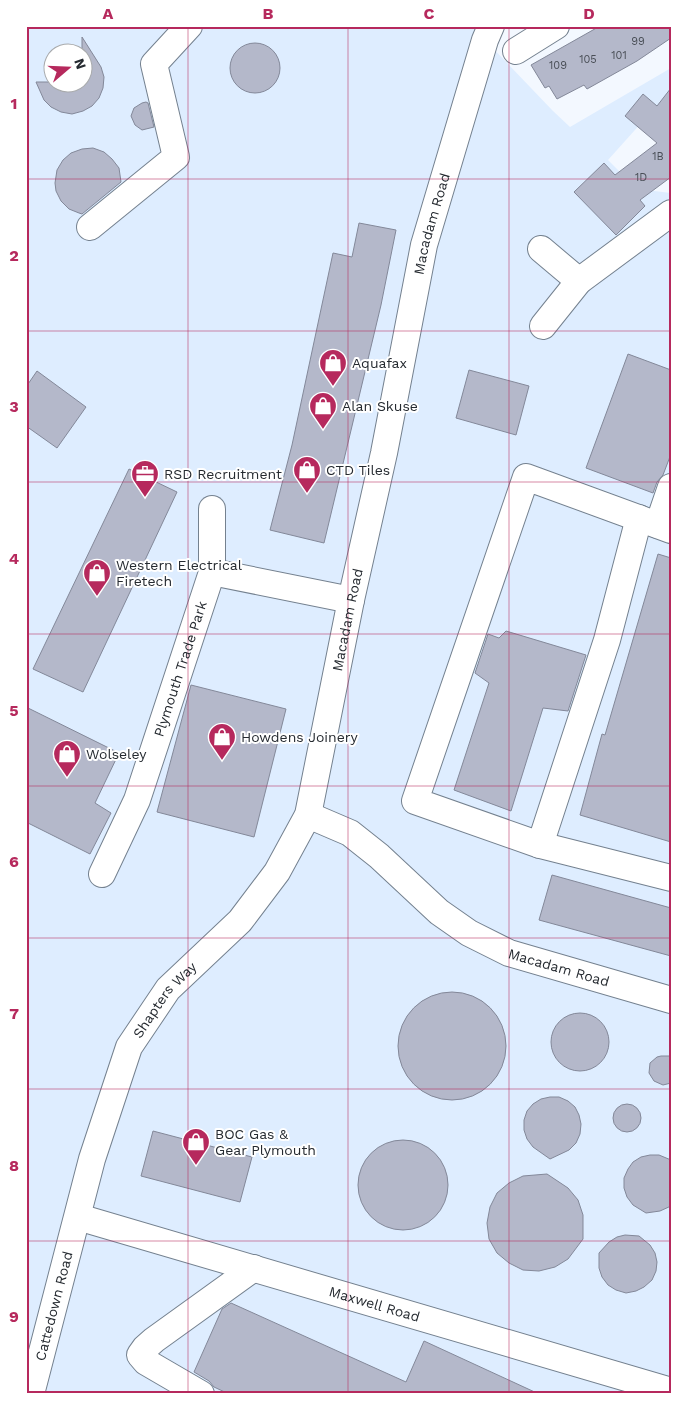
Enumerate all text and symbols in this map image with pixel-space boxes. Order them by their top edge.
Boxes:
text: A [103,4,114,23]
text: B [263,4,274,23]
text: C [424,4,435,23]
text: D [583,4,595,23]
house number: 99 [631,35,645,48]
north arrow [42,42,92,92]
house number: 101 [611,49,627,62]
house number: 105 [579,53,597,66]
text: N [71,56,90,71]
house number: 109 [549,59,567,72]
text: 1 [11,94,17,113]
house number: 1B [652,150,664,163]
street label: Macadam Road [410,171,453,276]
house number: 1D [635,171,647,184]
text: 2 [9,246,19,265]
shop icon: Aquafax [318,348,348,387]
place label: Aquafax [352,355,407,371]
shop icon: Alan Skuse [308,391,338,430]
text: 3 [9,397,19,416]
place label: Alan Skuse [342,398,418,414]
shop icon: CTD Tiles [292,455,322,494]
office icon: RSD Recruitment [130,459,160,498]
place label: CTD Tiles [326,462,390,478]
place label: RSD Recruitment [164,466,282,482]
text: 4 [9,549,19,568]
place label: Western Electrical Firetech [116,557,243,589]
shop icon: Western Electrical Firetech [82,558,112,597]
street label: Macadam Road [329,567,366,673]
street label: Plymouth Trade Park [150,599,210,739]
text: 5 [9,701,19,720]
shop icon: Howdens Joinery [207,722,237,761]
place label: Howdens Joinery [241,729,359,745]
shop icon: Wolseley [52,739,82,778]
place label: Wolseley [86,746,147,762]
text: 6 [9,852,19,871]
street label: Macadam Road [506,945,611,990]
street label: Shapters Way [129,958,200,1041]
text: 7 [9,1004,19,1023]
place label: BOC Gas & Gear Plymouth [215,1126,316,1158]
shop icon: BOC Gas & Gear Plymouth [181,1127,211,1166]
text: 8 [9,1156,19,1175]
street label: Cattedown Road [32,1249,76,1362]
street label: Maxwell Road [327,1283,422,1325]
text: 9 [9,1307,19,1326]

